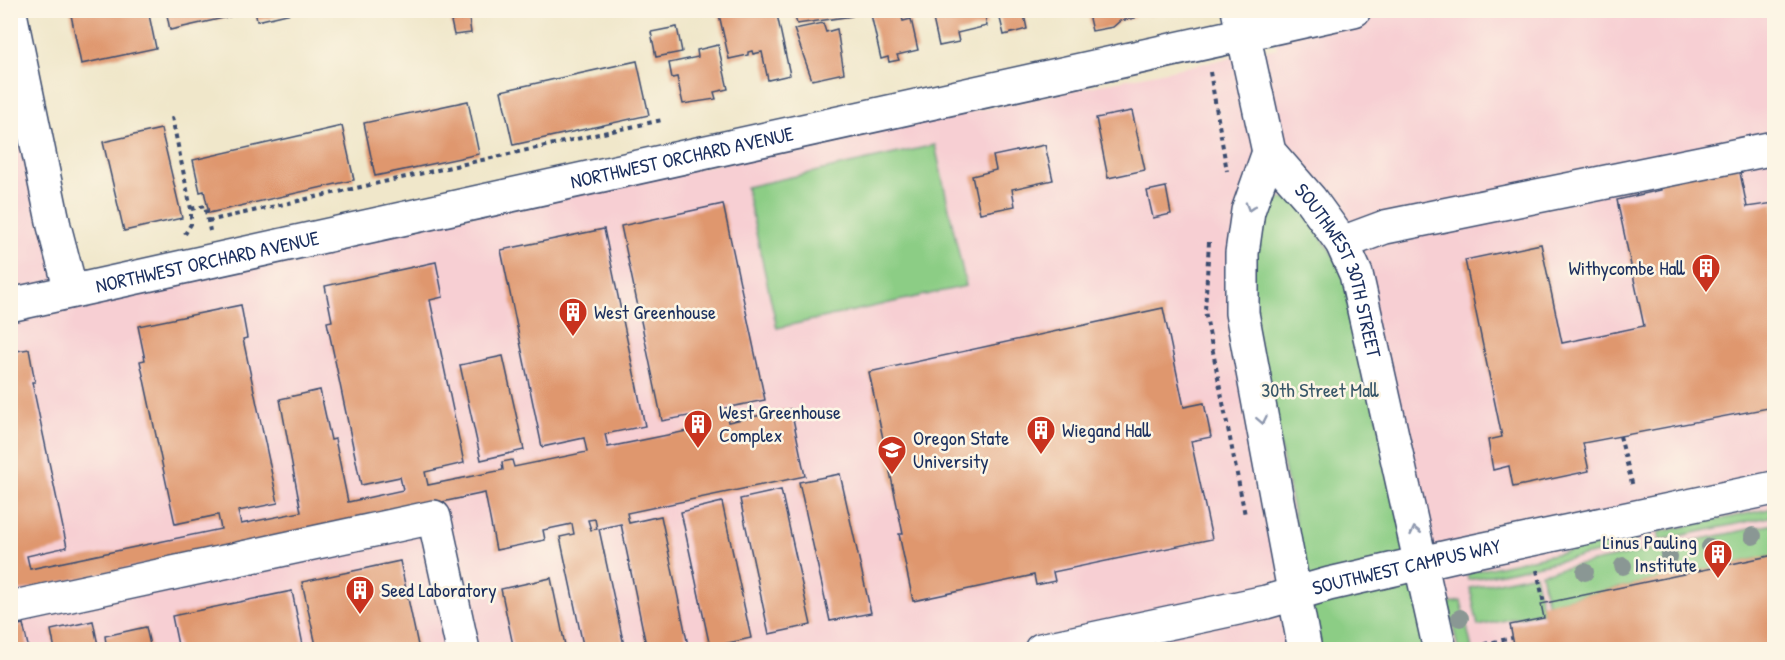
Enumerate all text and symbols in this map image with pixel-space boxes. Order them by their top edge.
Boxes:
street label: NORTHWEST ORCHARD AVENUE [568,119,796,195]
street label: SOUTHWEST 30TH STREET [1289,177,1388,360]
one-way arrow [1245,201,1257,212]
street label: NORTHWEST ORCHARD AVENUE [93,224,322,299]
building icon: Withycombe Hall [1690,252,1722,294]
place label: Withycombe Hall [1568,254,1685,281]
building icon: West Greenhouse [557,296,589,338]
place label: West Greenhouse [594,298,716,325]
park label: 30th Street Mall [1261,376,1379,403]
place label: West Greenhouse Complex [719,398,841,448]
building icon: West Greenhouse Complex [682,408,714,450]
building icon: Wiegand Hall [1025,414,1057,456]
one-way arrow [1255,415,1268,425]
place label: Wiegand Hall [1062,416,1151,443]
place label: Oregon State University [913,424,1009,474]
school or university icon: Oregon State University [876,434,908,476]
one-way arrow [1409,526,1422,536]
place label: Linus Pauling Institute [1603,528,1697,578]
street label: SOUTHWEST CAMPUS WAY [1309,532,1503,601]
building icon: Linus Pauling Institute [1702,538,1734,580]
building icon: Seed Laboratory [344,574,376,616]
place label: Seed Laboratory [381,576,497,603]

